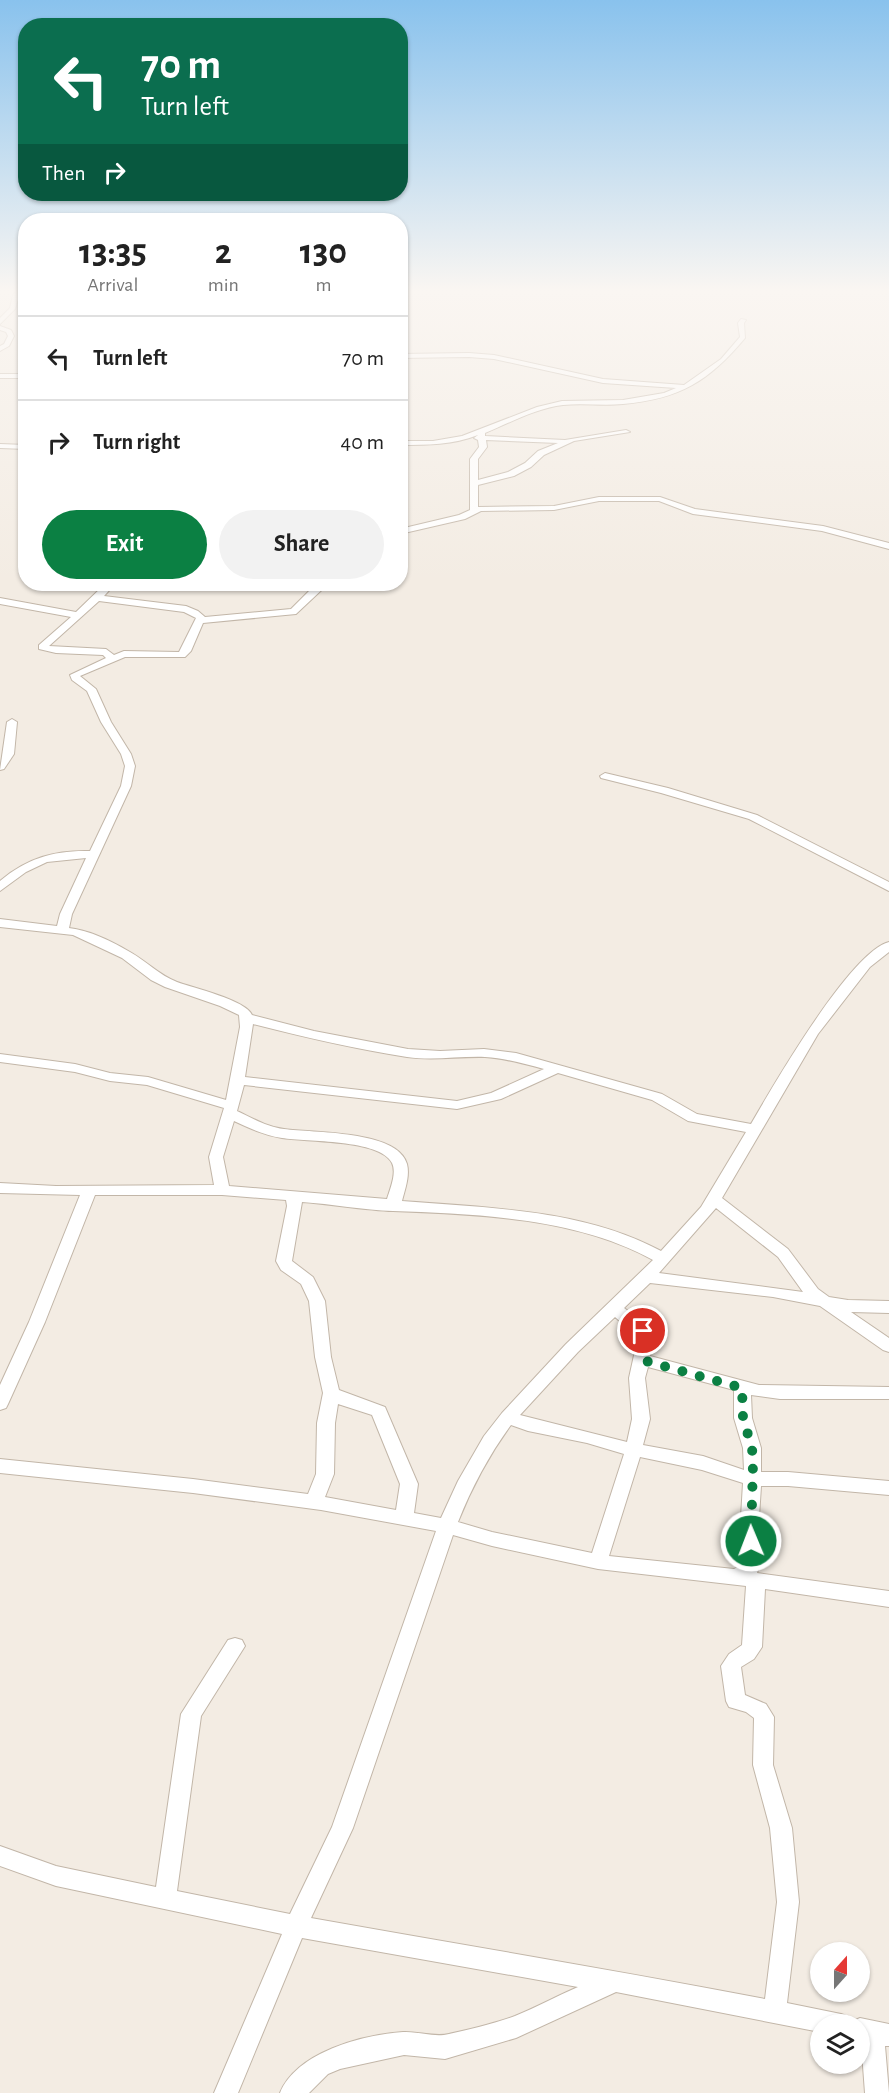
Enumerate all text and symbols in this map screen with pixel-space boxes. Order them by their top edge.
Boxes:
icon: left [42,42,120,120]
text: 70 m [141,44,221,86]
text: Turn left [141,93,229,120]
icon: right [98,156,131,189]
text: Then [42,162,86,184]
text: 13:35 [79,234,147,270]
text: 2 [215,234,232,270]
text: 130 [300,234,347,270]
text: Arrival [87,275,139,295]
text: min [208,275,239,295]
text: m [315,275,331,295]
icon: left [42,342,75,375]
text: Turn left [93,347,167,369]
text: 70 m [342,347,384,369]
icon: right [42,426,75,459]
text: Turn right [93,431,180,453]
text: 40 m [341,431,384,453]
button: Exit [42,510,207,579]
button: Share [219,510,384,579]
pin [617,1305,668,1356]
icon: arrive [626,1314,659,1347]
position arrow [719,1509,783,1573]
north arrow [810,1942,870,2002]
map controls [810,1942,870,2074]
button: layers [810,2014,870,2074]

